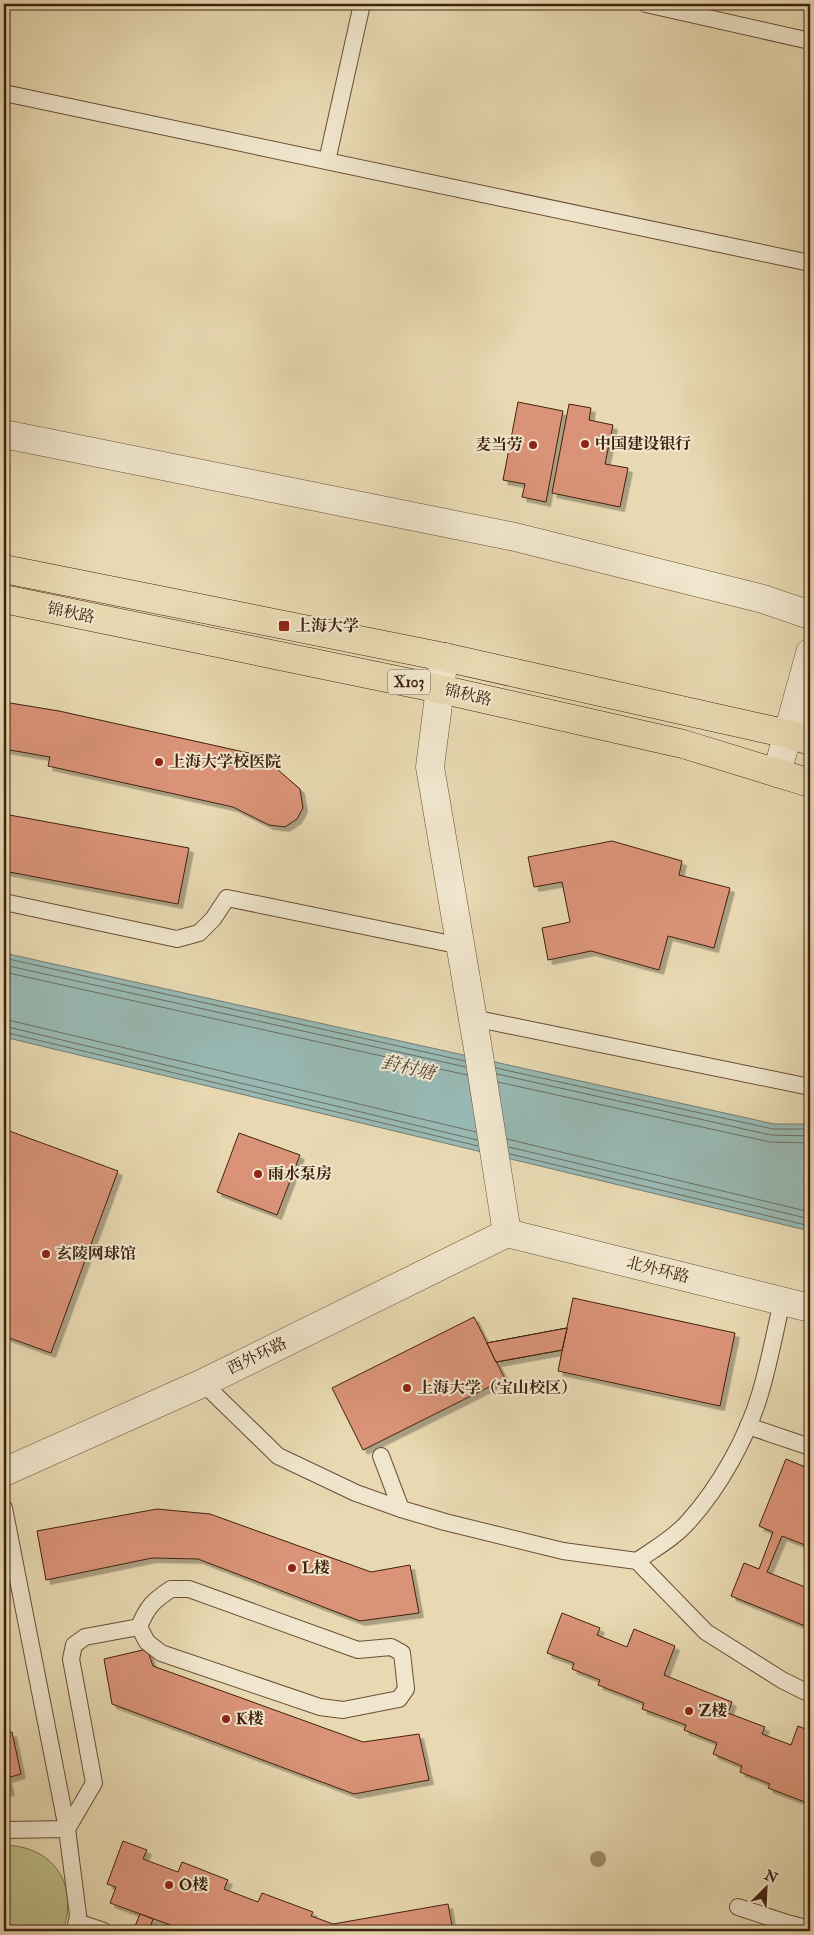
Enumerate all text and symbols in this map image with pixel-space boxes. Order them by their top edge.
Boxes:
place label: 中国建设银行 [595,434,691,454]
place label: 麦当劳 [475,435,523,455]
marker: 中国建设银行 [579,438,591,450]
marker: 麦当劳 [527,439,539,451]
street label: 锦秋路 [45,598,97,628]
place label: 上海大学 [295,616,359,636]
marker: 上海大学 [277,619,291,633]
road number: X103 [388,670,430,694]
street label: 锦秋路 [442,680,494,710]
place label: 上海大学校医院 [169,752,281,772]
marker: 上海大学校医院 [153,756,165,768]
water label: 葑村塘 [379,1051,440,1086]
place label: 雨水泵房 [268,1164,332,1184]
marker: 雨水泵房 [252,1168,264,1180]
place label: 玄陵网球馆 [56,1244,136,1264]
marker: 玄陵网球馆 [40,1248,52,1260]
street label: 北外环路 [625,1253,691,1287]
street label: 西外环路 [224,1333,290,1379]
place label: 上海大学（宝山校区） [417,1378,577,1398]
marker: 上海大学（宝山校区） [401,1382,413,1394]
place label: L楼 [302,1558,330,1578]
marker: L楼 [286,1562,298,1574]
place label: Z楼 [699,1701,727,1721]
marker: Z楼 [683,1705,695,1717]
place label: K楼 [236,1709,263,1729]
marker: K楼 [220,1713,232,1725]
north arrow [742,1862,792,1912]
text: N [761,1866,781,1887]
place label: O楼 [179,1875,208,1895]
marker: O楼 [163,1879,175,1891]

